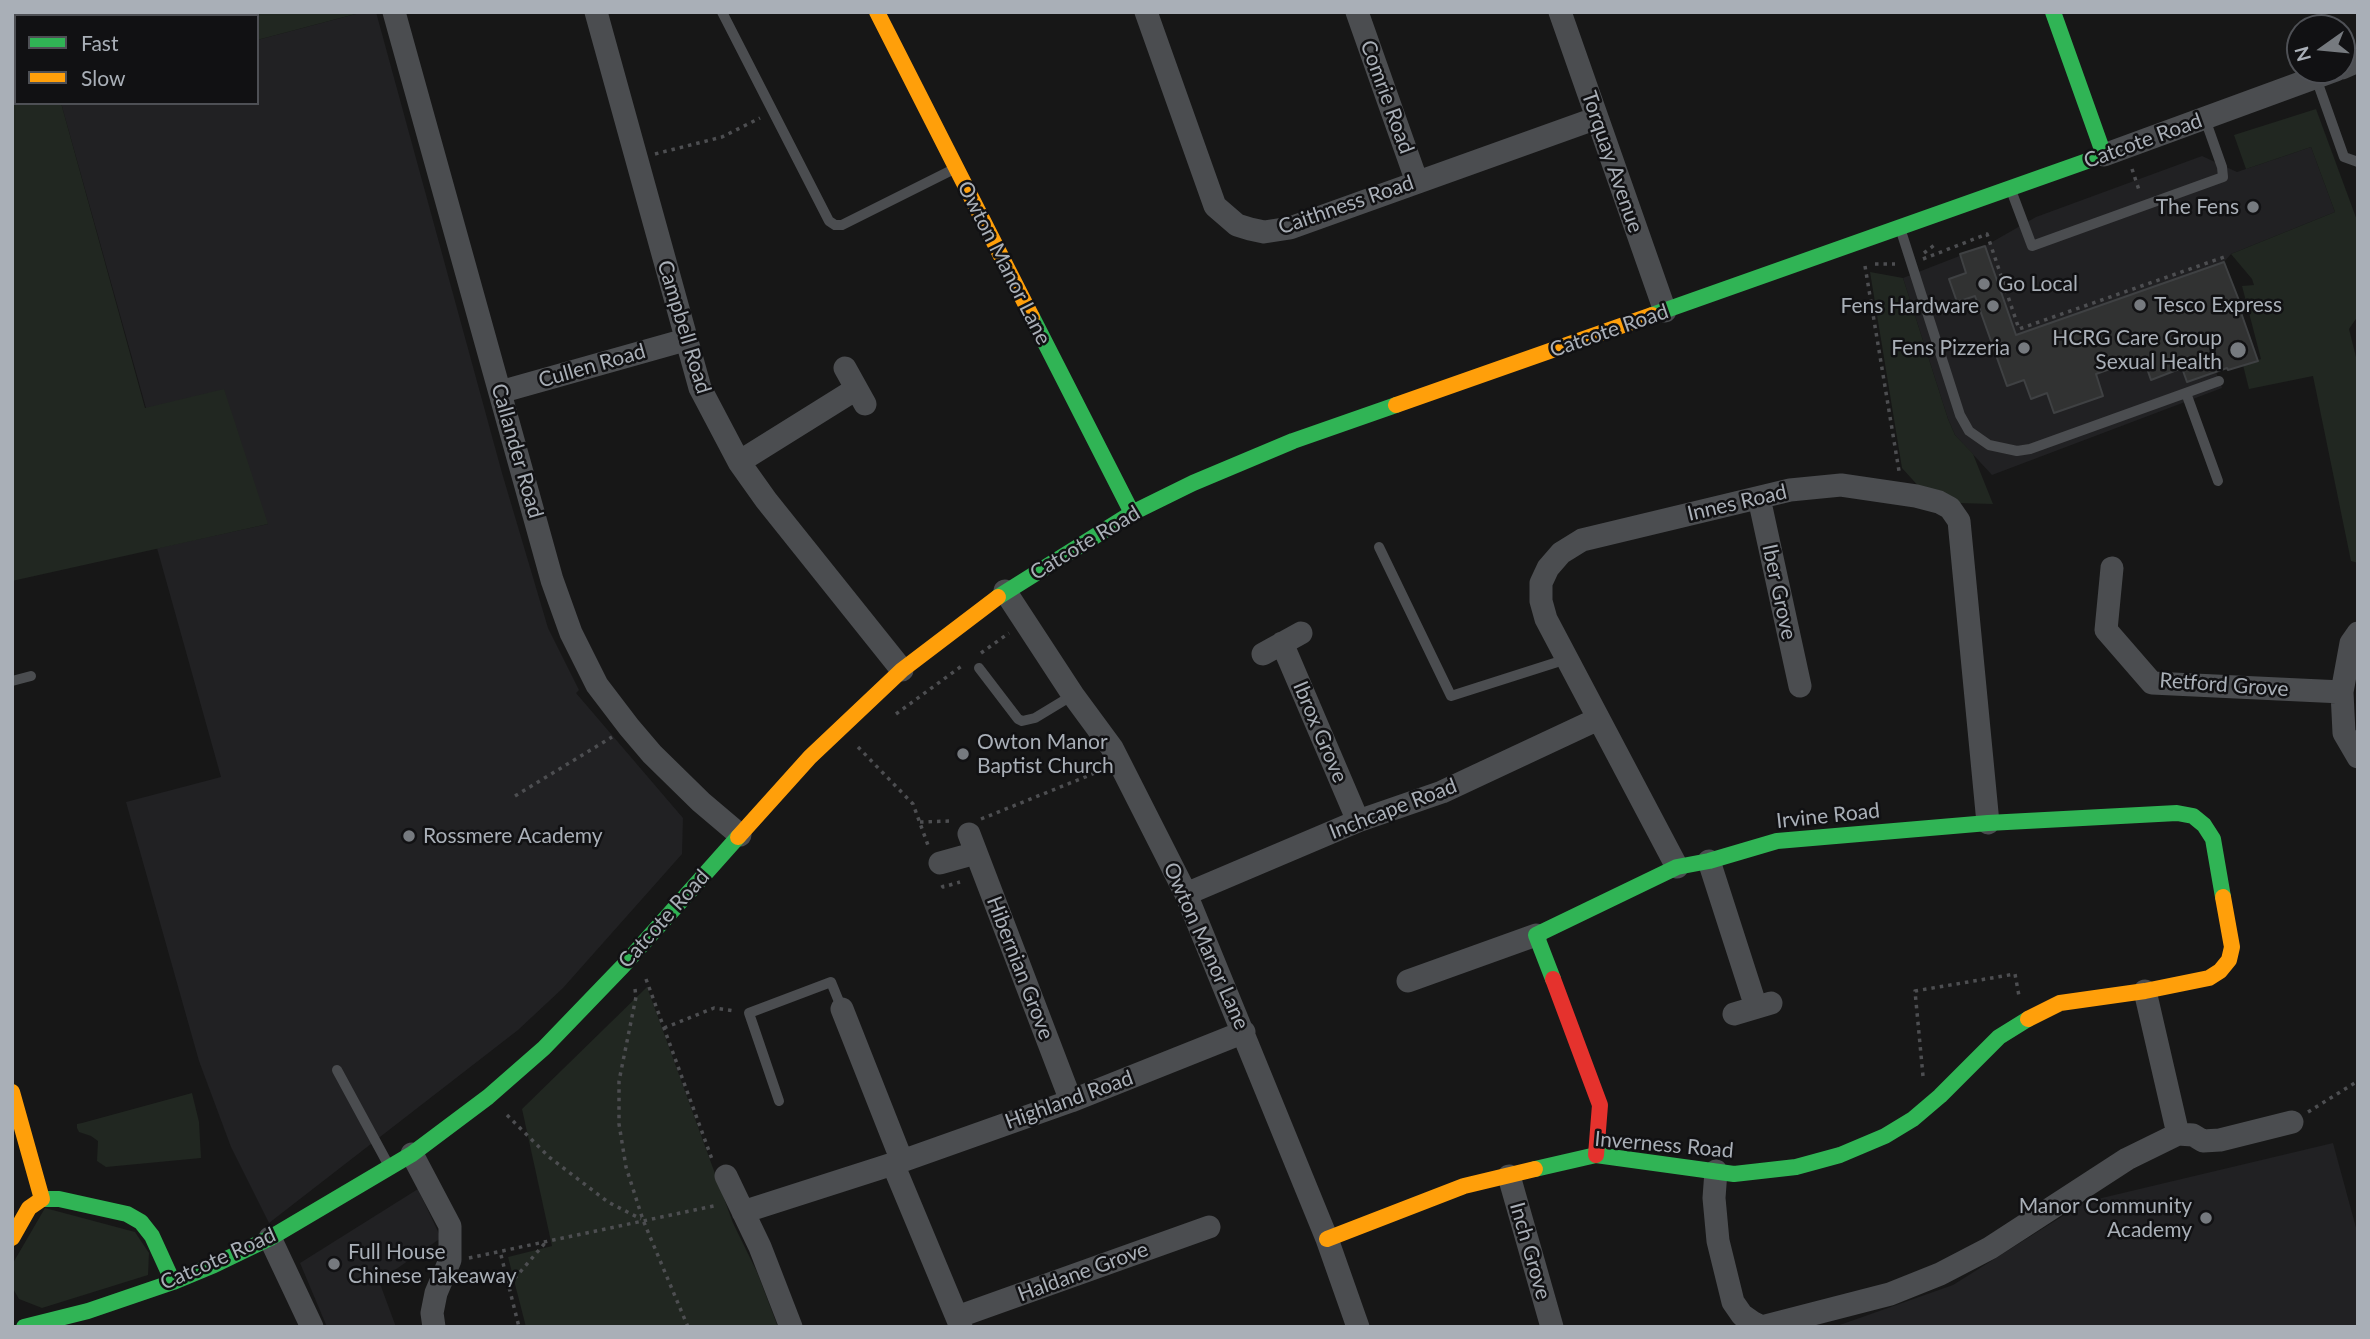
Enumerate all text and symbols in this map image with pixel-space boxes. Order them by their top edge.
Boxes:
legend [14,14,259,105]
north arrow [2286,14,2356,84]
text: Fast [81,30,118,55]
street label: Comrie Road [1355,37,1419,157]
text: N [2289,44,2315,64]
text: Slow [81,65,125,90]
street label: Torquay Avenue [1576,88,1648,236]
street label: Catcote Road [2080,108,2206,174]
street label: Caithness Road [1275,170,1417,240]
street label: Owton Manor Lane [952,177,1056,349]
place label: The Fens [2156,194,2239,220]
marker: The Fens [2245,199,2261,215]
street label: Campbell Road [652,257,716,397]
place label: Go Local [1998,271,2078,297]
marker: Go Local [1976,276,1992,292]
place label: Tesco Express [2154,292,2282,318]
place label: Fens Hardware [1841,293,1979,319]
marker: Tesco Express [2132,297,2148,313]
marker: Fens Hardware [1985,298,2001,314]
street label: Catcote Road [1546,299,1672,363]
place label: HCRG Care Group Sexual Health [2052,325,2222,375]
place label: Fens Pizzeria [1891,335,2010,361]
street label: Cullen Road [536,339,648,393]
marker: Fens Pizzeria [2016,340,2032,356]
marker: HCRG Care Group Sexual Health [2228,340,2248,360]
street label: Callander Road [486,381,548,521]
street label: Innes Road [1685,479,1789,527]
street label: Catcote Road [1025,500,1145,586]
street label: Iber Grove [1757,542,1801,642]
street label: Retford Grove [2159,668,2289,702]
street label: Ibrox Grove [1287,678,1353,786]
place label: Owton Manor Baptist Church [977,729,1114,779]
marker: Owton Manor Baptist Church [955,746,971,762]
street label: Inchcape Road [1326,773,1460,845]
street label: Irvine Road [1775,798,1881,834]
place label: Rossmere Academy [423,823,603,849]
marker: Rossmere Academy [401,828,417,844]
street label: Owton Manor Lane [1158,859,1254,1033]
street label: Catcote Road [613,865,715,973]
street label: Hibernian Grove [981,893,1059,1043]
street label: Highland Road [1002,1065,1136,1135]
street label: Inverness Road [1593,1126,1735,1164]
place label: Manor Community Academy [2019,1193,2192,1243]
street label: Inch Grove [1504,1199,1556,1303]
marker: Manor Community Academy [2198,1210,2214,1226]
street label: Catcote Road [156,1222,280,1296]
street label: Haldane Grove [1014,1237,1152,1307]
place label: Full House Chinese Takeaway [348,1239,517,1289]
marker: Full House Chinese Takeaway [326,1256,342,1272]

